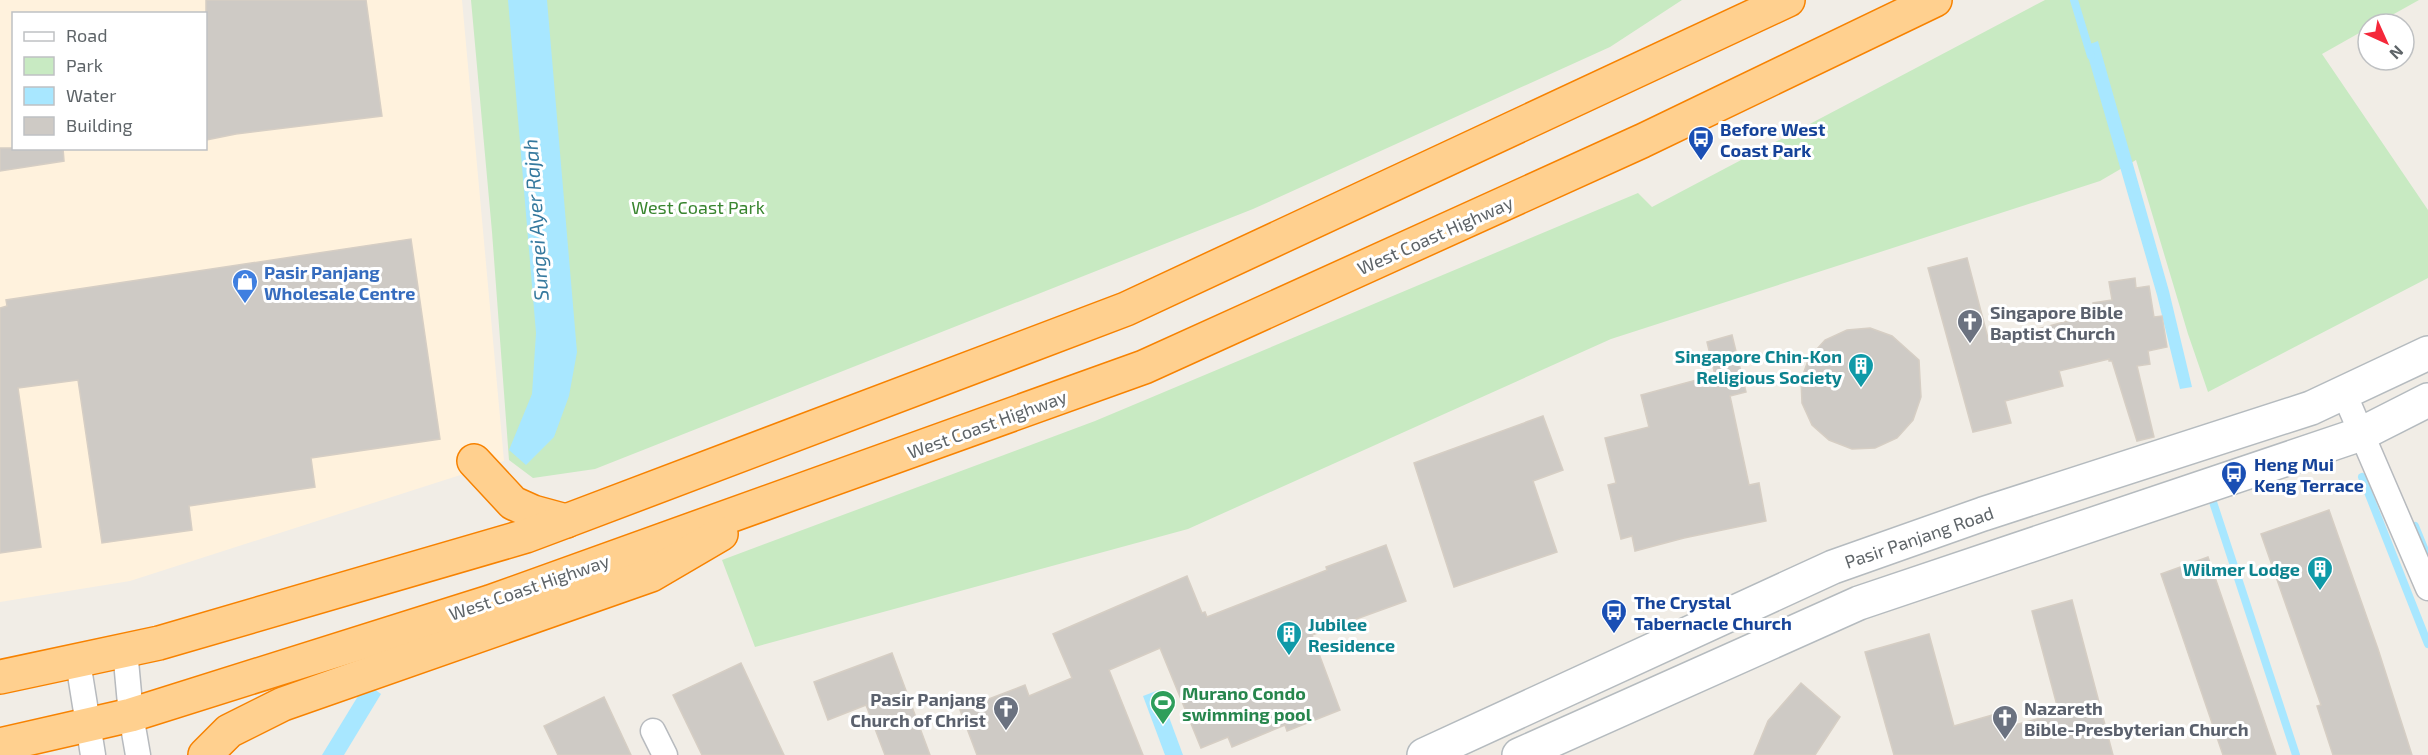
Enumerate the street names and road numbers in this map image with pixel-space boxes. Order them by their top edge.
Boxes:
street label: West Coast Highway [1354,191,1517,279]
street label: West Coast Highway [904,385,1070,463]
street label: Pasir Panjang Road [1842,501,1996,573]
street label: West Coast Highway [446,549,612,625]

